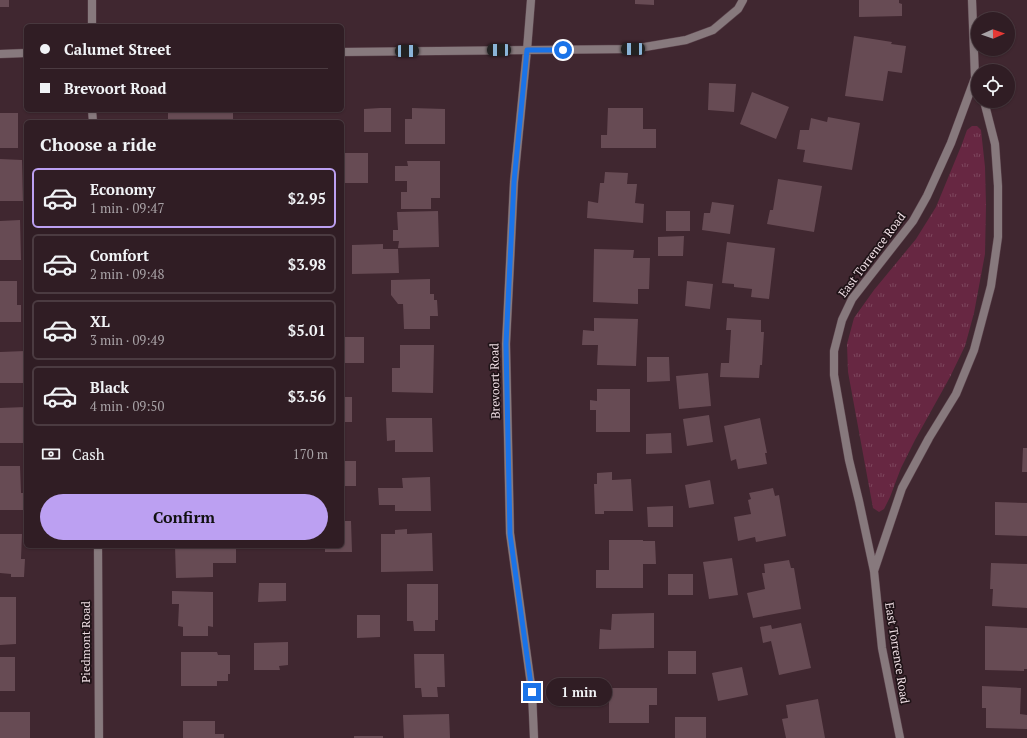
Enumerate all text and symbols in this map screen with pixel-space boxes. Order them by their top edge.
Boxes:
north arrow [971,12,1015,56]
map controls [971,12,1015,108]
text: Calumet Street [64,39,171,59]
route start [554,41,572,59]
car [621,43,645,55]
car [487,44,511,56]
car [395,45,419,57]
button: locate [971,64,1015,108]
text: Brevoort Road [64,78,167,98]
text: Choose a ride [40,132,156,156]
text: Economy [90,179,155,199]
icon: car [42,180,78,216]
text: $2.95 [288,188,326,208]
text: 1 min · 09:47 [90,199,164,217]
street label: East Torrence Road [835,209,909,300]
text: Comfort [90,245,149,265]
icon: car [42,246,78,282]
text: $3.98 [288,254,326,274]
text: 2 min · 09:48 [90,265,164,283]
text: XL [90,311,110,331]
icon: car [42,312,78,348]
text: $5.01 [288,320,326,340]
text: 3 min · 09:49 [90,331,164,349]
street label: Brevoort Road [486,343,503,419]
text: Black [90,377,129,397]
icon: car [42,378,78,414]
text: $3.56 [288,386,326,406]
text: 4 min · 09:50 [90,397,164,415]
icon: cash [40,443,62,465]
text: Cash [72,444,105,464]
text: 170 m [293,445,328,463]
button: Confirm [40,494,328,540]
street label: Piedmont Road [78,601,93,683]
street label: East Torrence Road [882,601,913,705]
callout: 1 min [546,678,612,706]
route end [523,683,541,701]
text: 1 min [561,683,597,701]

